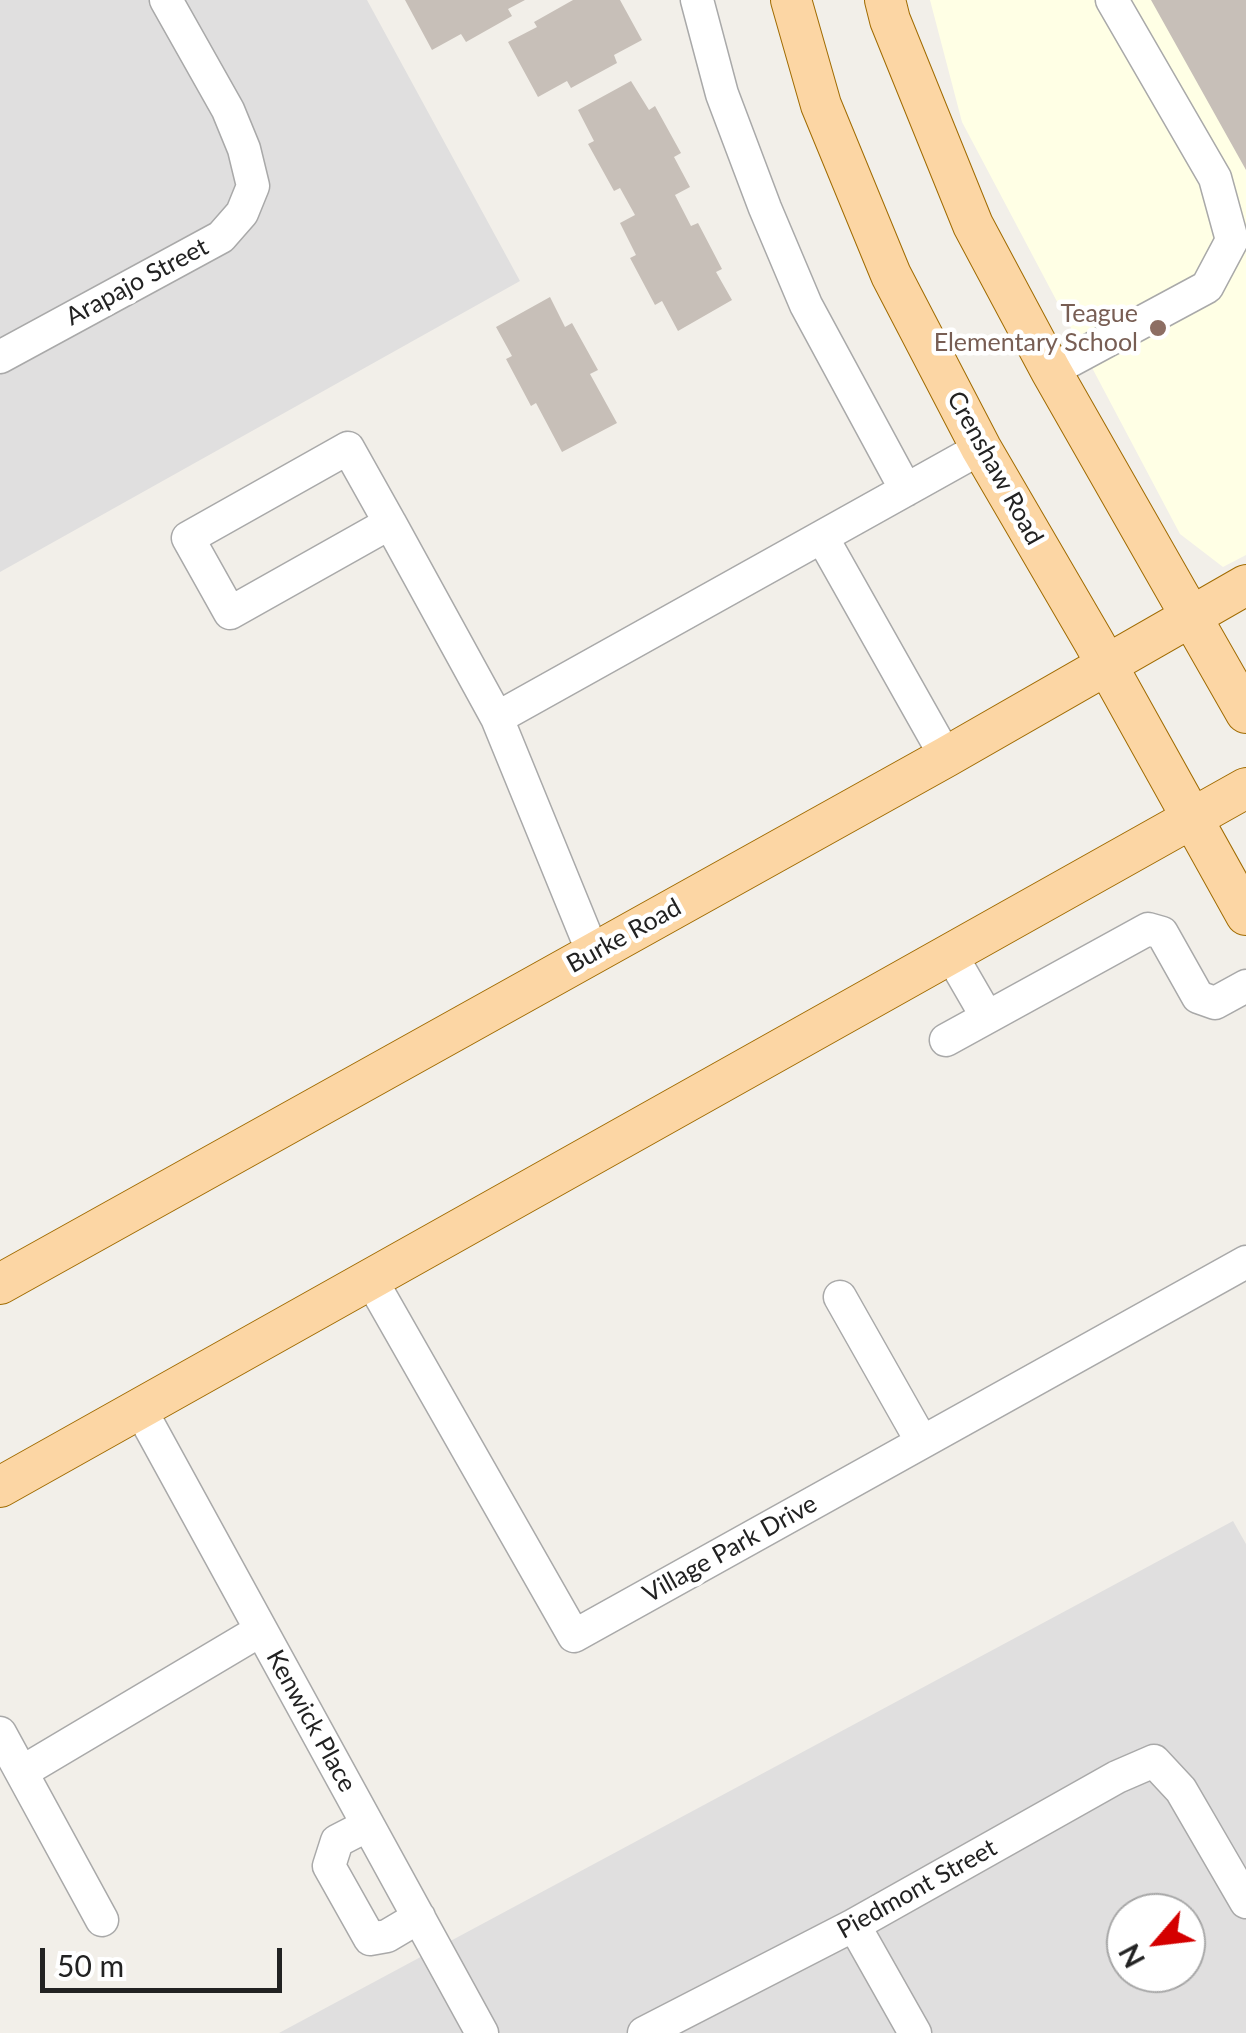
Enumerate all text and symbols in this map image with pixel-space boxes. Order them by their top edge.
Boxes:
street label: Arapajo Street [61,232,213,332]
place label: Teague Elementary School [934,299,1138,358]
marker: Teague Elementary School [1147,317,1169,339]
street label: Crenshaw Road [940,386,1050,550]
street label: Burke Road [562,892,686,980]
street label: Village Park Drive [638,1489,822,1609]
street label: Kenwick Place [260,1645,362,1797]
street label: Piedmont Street [832,1833,1002,1945]
north arrow [1106,1893,1206,1993]
scale bar [45,1928,288,1990]
text: N [1111,1939,1151,1974]
text: 50 m [57,1947,124,1983]

